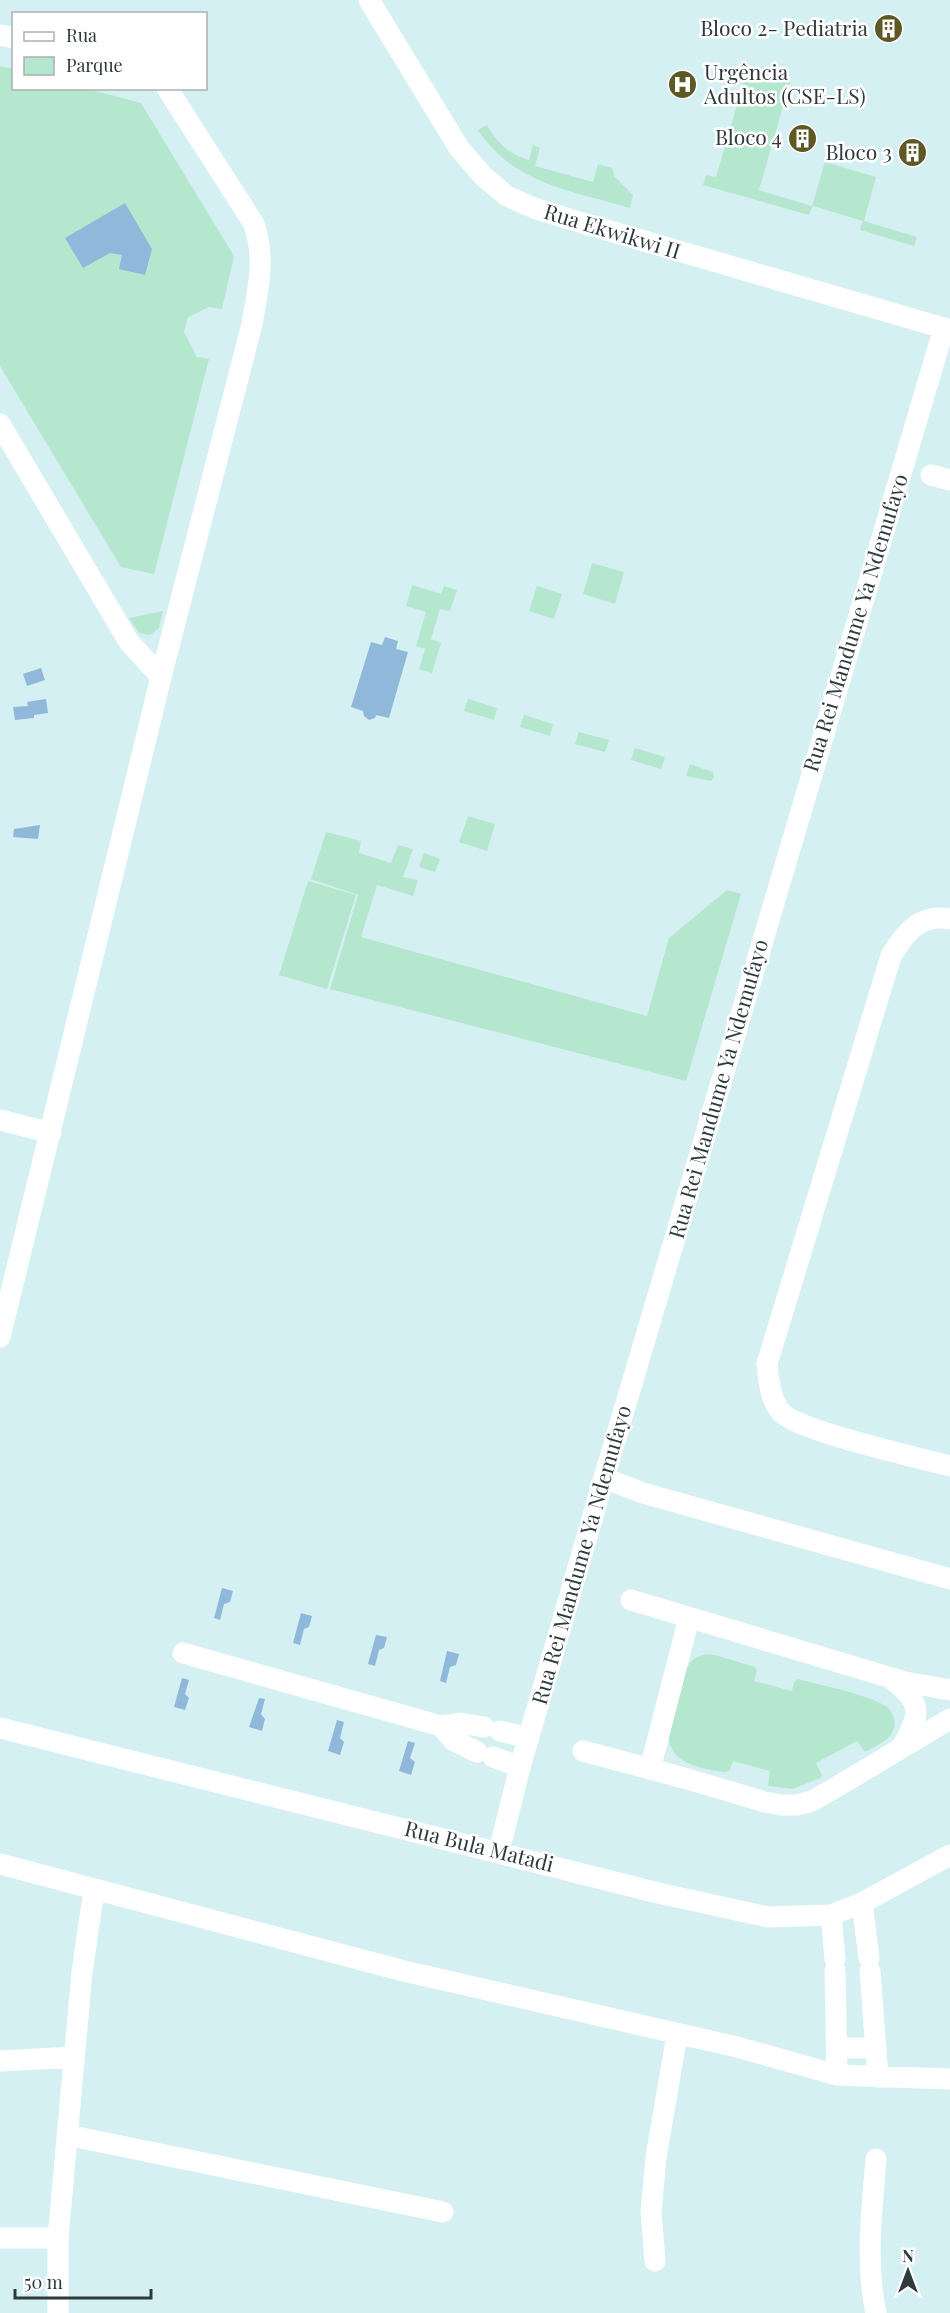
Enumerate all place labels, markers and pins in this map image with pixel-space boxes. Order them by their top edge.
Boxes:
place label: Bloco 2- Pediatria [700,13,869,41]
building icon: Bloco 2- Pediatria [873,13,905,45]
place label: Urgência Adultos (CSE-LS) [703,57,866,109]
hospital icon: Urgência Adultos (CSE-LS) [667,69,699,101]
place label: Bloco 4 [715,122,782,150]
building icon: Bloco 4 [787,122,819,154]
place label: Bloco 3 [825,137,892,165]
building icon: Bloco 3 [897,137,929,169]

